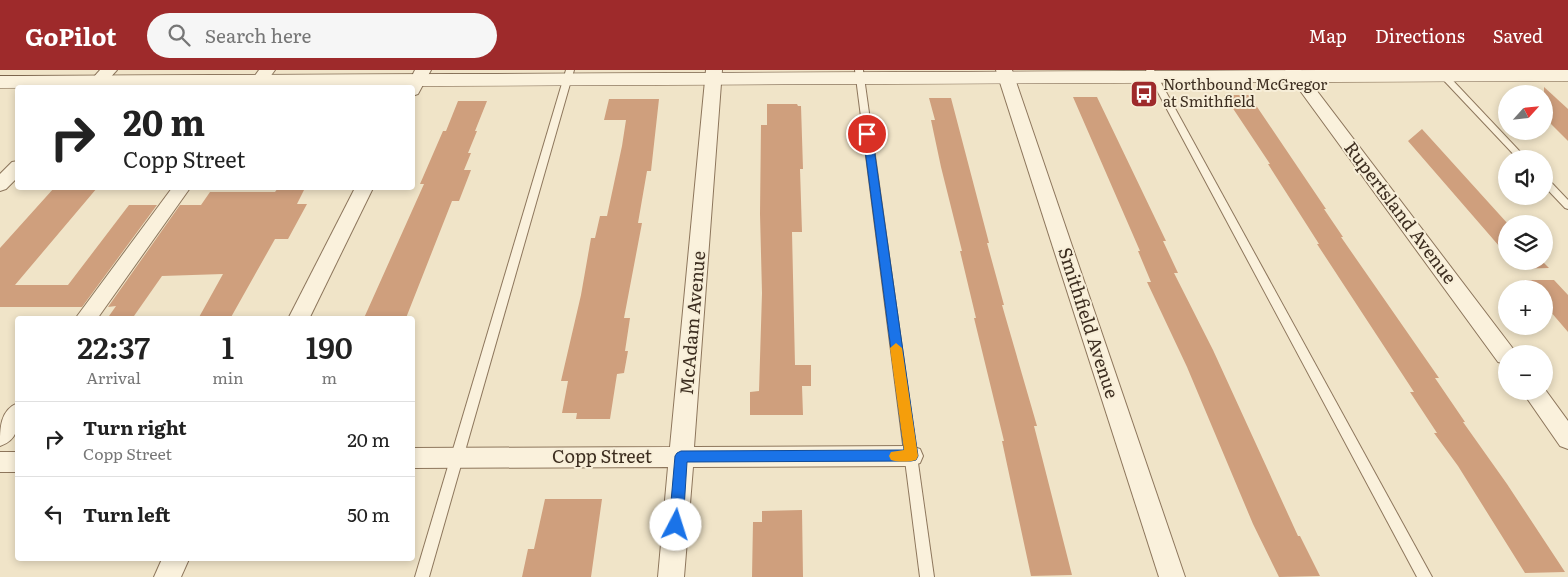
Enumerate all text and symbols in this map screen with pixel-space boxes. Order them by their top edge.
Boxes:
search box [147,13,497,58]
text: GoPilot [25,18,117,53]
icon: search [165,21,193,49]
text: Search here [205,21,311,49]
text: Map [1309,22,1347,49]
text: Directions [1375,22,1465,49]
text: Saved [1493,22,1543,49]
place label: Northbound McGregor at Smithfield [1163,72,1327,112]
bus stop icon: Northbound McGregor at Smithfield [1129,79,1159,109]
north arrow [1498,85,1552,140]
map controls [1498,85,1553,400]
text: 20 m [123,95,205,147]
icon: right [40,105,105,170]
pin [846,113,888,155]
icon: arrive [853,120,881,148]
street label: Rupertsland Avenue [1338,135,1464,289]
text: Copp Street [123,142,245,175]
button: sound [1498,150,1553,205]
button: layers [1498,215,1553,270]
street label: Smithfield Avenue [1052,244,1127,401]
street label: McAdam Avenue [672,250,711,396]
button: + [1498,280,1553,335]
text: 22:37 [77,324,150,368]
text: 1 [222,324,234,368]
text: 190 [306,324,353,368]
button: − [1498,345,1553,400]
text: Arrival [86,365,141,389]
text: min [212,365,244,389]
text: m [322,365,337,389]
text: Turn right [83,413,187,441]
icon: right [40,425,68,453]
text: 20 m [347,425,390,453]
text: Copp Street [83,441,172,465]
street label: Copp Street [552,442,653,469]
position arrow [649,498,701,550]
icon: left [40,500,68,528]
text: Turn left [83,500,170,528]
text: 50 m [347,500,390,528]

